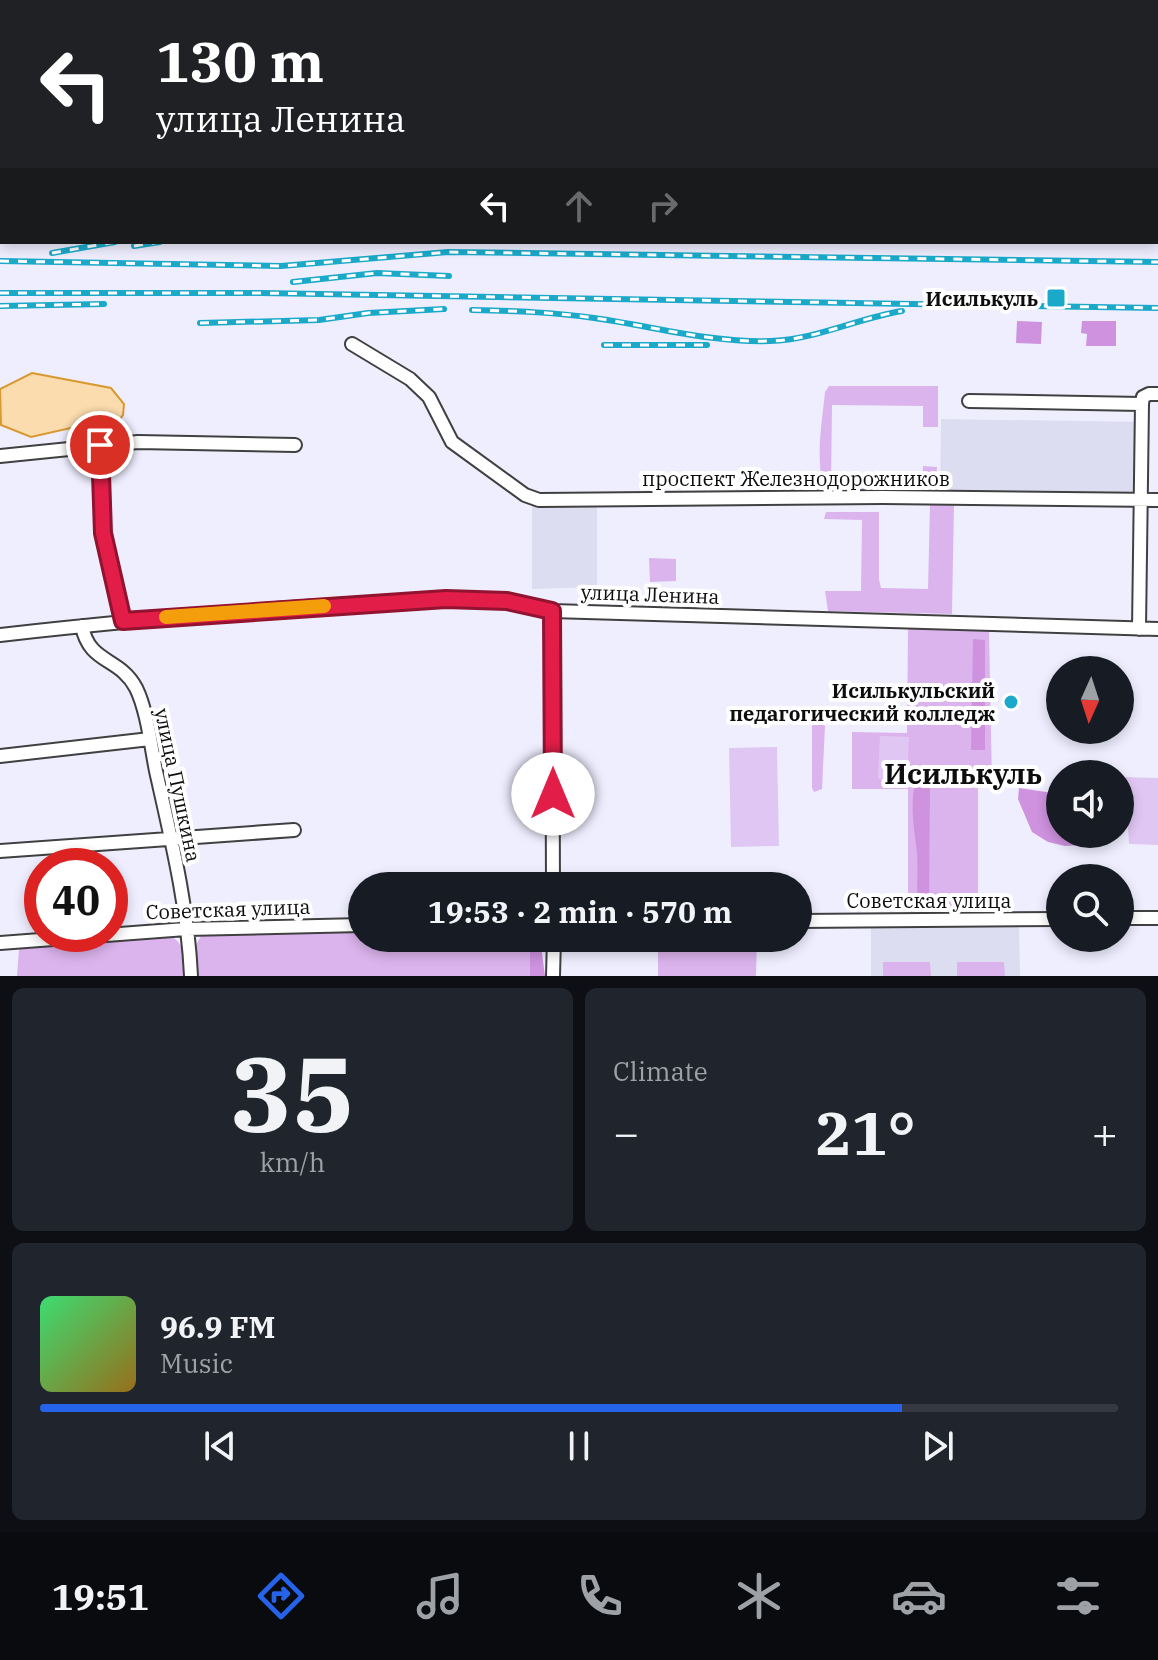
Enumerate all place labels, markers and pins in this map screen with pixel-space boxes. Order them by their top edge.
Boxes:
place label: Исилькуль [925,285,1038,312]
marker: Исилькуль [1045,287,1067,309]
pin [66,411,134,479]
place label: Исилькульский педагогический колледж [729,677,995,727]
marker: Исилькульский педагогический колледж [1002,693,1020,711]

